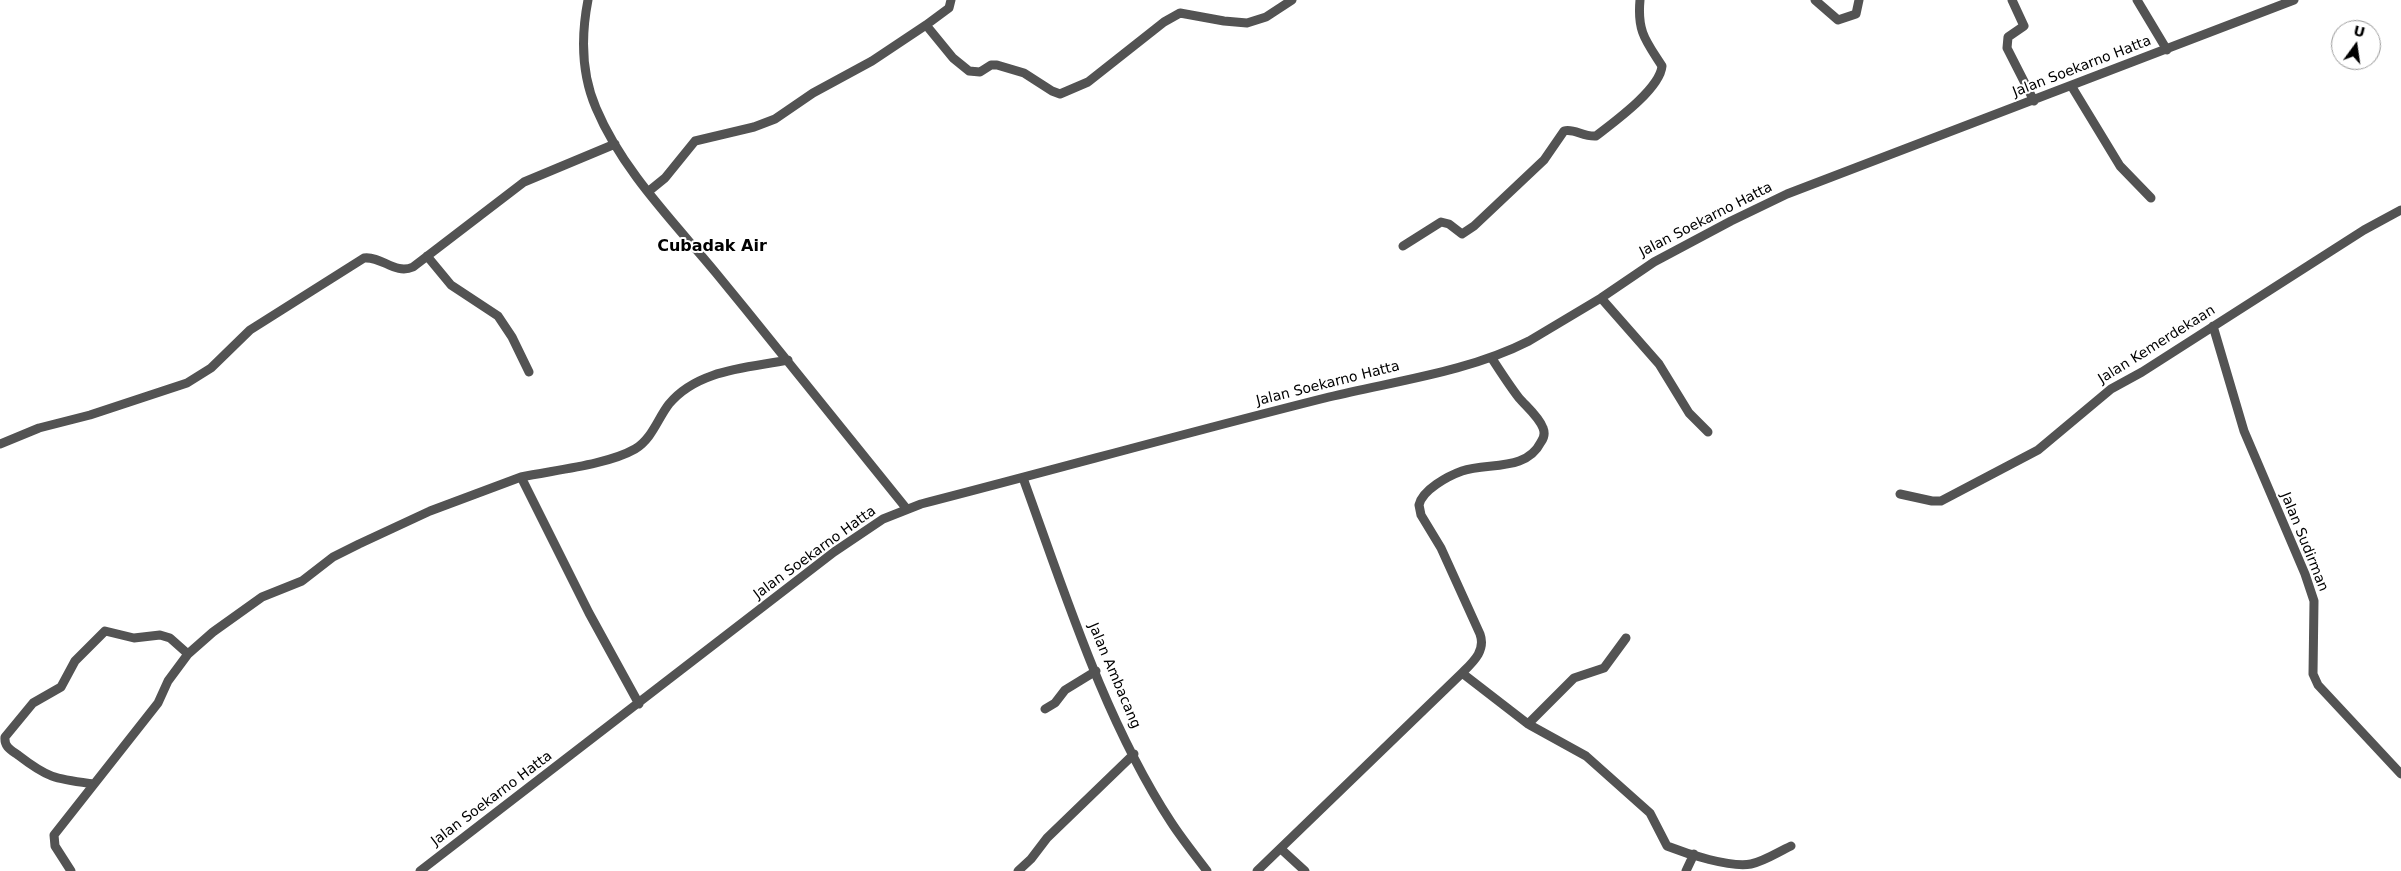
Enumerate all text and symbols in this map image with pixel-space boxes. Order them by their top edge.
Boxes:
north arrow [2331,20,2381,70]
text: U [2352,22,2367,41]
street label: Jalan Soekarno Hatta [2010,33,2154,101]
street label: Jalan Soekarno Hatta [1637,179,1775,261]
district label: Cubadak Air [657,237,767,257]
street label: Jalan Kemerdekaan [2095,302,2219,388]
street label: Jalan Soekarno Hatta [1255,358,1401,410]
street label: Jalan Sudirman [2276,490,2332,594]
street label: Jalan Soekarno Hatta [751,503,879,603]
street label: Jalan Ambacang [1084,621,1144,731]
street label: Jalan Soekarno Hatta [428,748,556,850]

